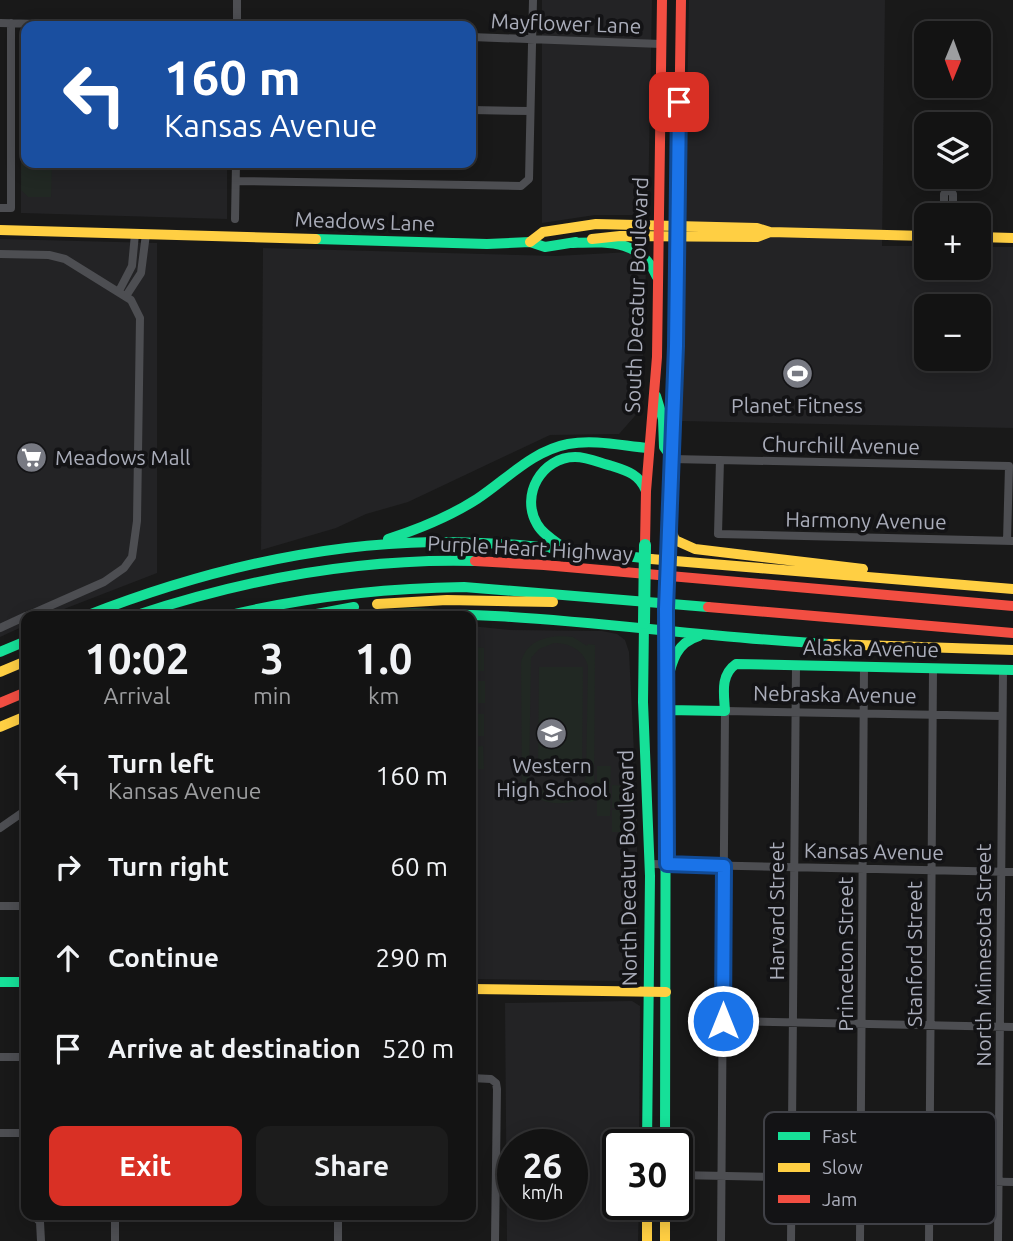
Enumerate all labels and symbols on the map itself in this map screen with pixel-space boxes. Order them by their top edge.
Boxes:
street label: Mayflower Lane [490,8,642,38]
north arrow [914,21,990,98]
pin [649,72,709,132]
street label: South Decatur Boulevard [620,177,652,413]
street label: Meadows Lane [294,207,436,235]
sports icon: Planet Fitness [780,356,814,390]
place label: Planet Fitness [731,393,863,417]
street label: Churchill Avenue [762,432,920,458]
supermarket icon: Meadows Mall [15,440,49,474]
place label: Meadows Mall [55,445,190,469]
street label: Harmony Avenue [785,507,947,533]
street label: Purple Heart Highway [427,531,633,565]
street label: Alaska Avenue [803,635,939,661]
street label: Nebraska Avenue [753,681,917,707]
school or university icon: Western High School [535,716,569,750]
street label: North Decatur Boulevard [613,750,641,986]
place label: Western High School [496,753,608,801]
street label: Kansas Avenue [804,838,944,864]
street label: Harvard Street [764,842,788,980]
street label: North Minnesota Street [971,843,995,1067]
street label: Princeton Street [833,877,857,1031]
street label: Stanford Street [902,881,926,1027]
position arrow [686,984,760,1058]
legend [764,1112,996,1224]
text: Fast [822,1125,857,1147]
speed limit sign: 30 [602,1129,693,1220]
text: Slow [822,1156,863,1178]
text: Jam [822,1188,858,1210]

